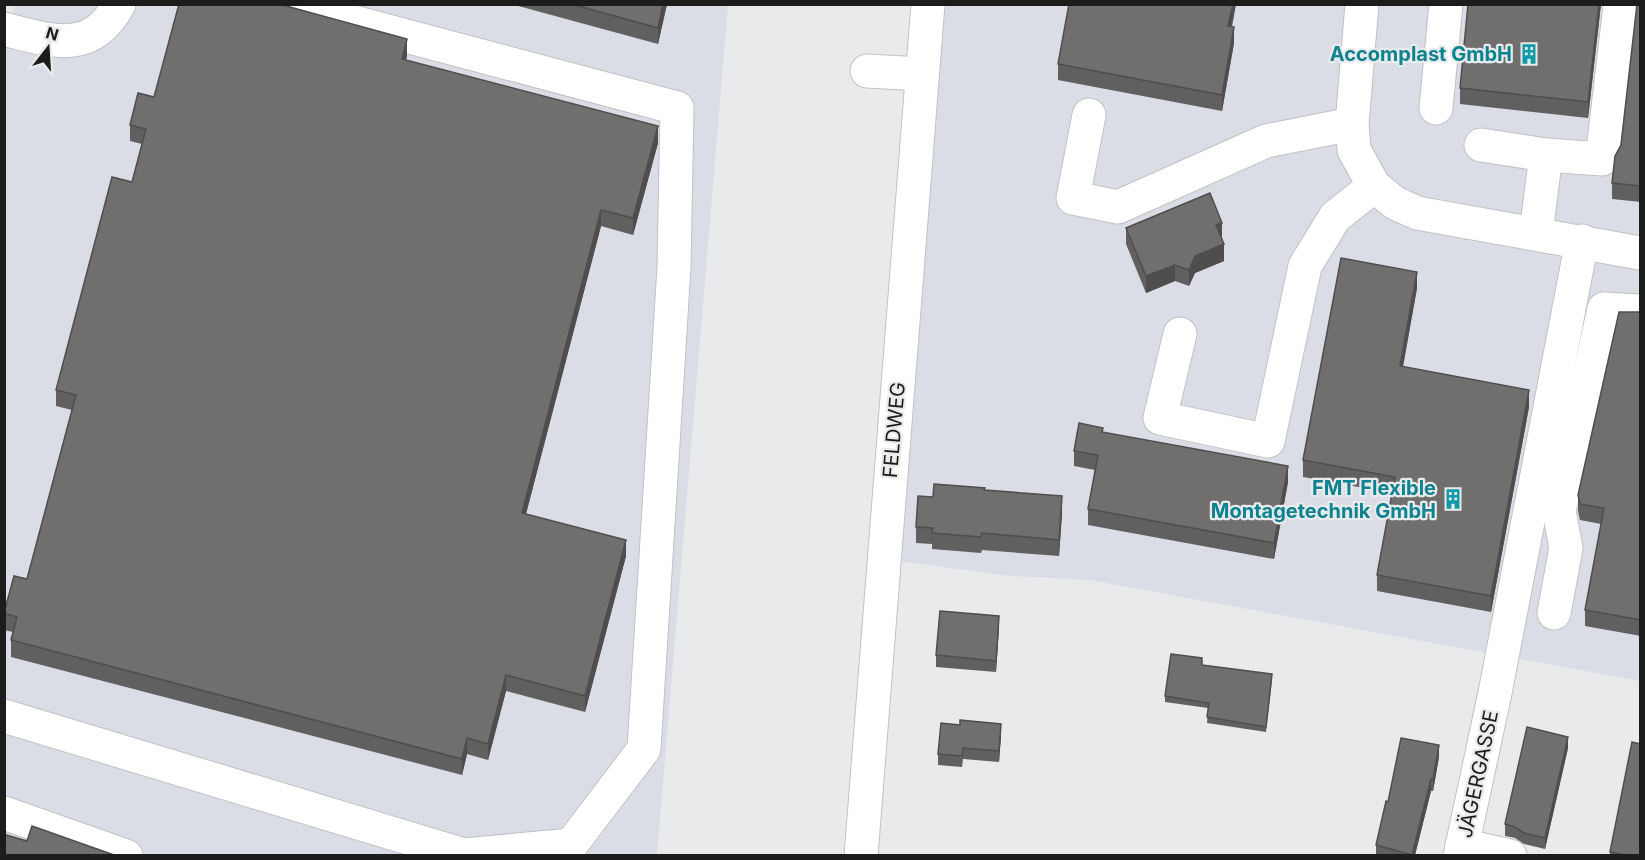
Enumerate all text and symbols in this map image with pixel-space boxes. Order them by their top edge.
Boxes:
north arrow [18,18,78,78]
text: N [44,22,61,45]
place label: Accomplast GmbH [1330,42,1512,66]
building icon: Accomplast GmbH [1517,42,1541,66]
street label: FELDWEG [878,381,910,479]
place label: FMT Flexible Montagetechnik GmbH [1211,476,1436,523]
building icon: FMT Flexible Montagetechnik GmbH [1441,487,1465,511]
street label: JÄGERGASSE [1453,708,1503,840]

